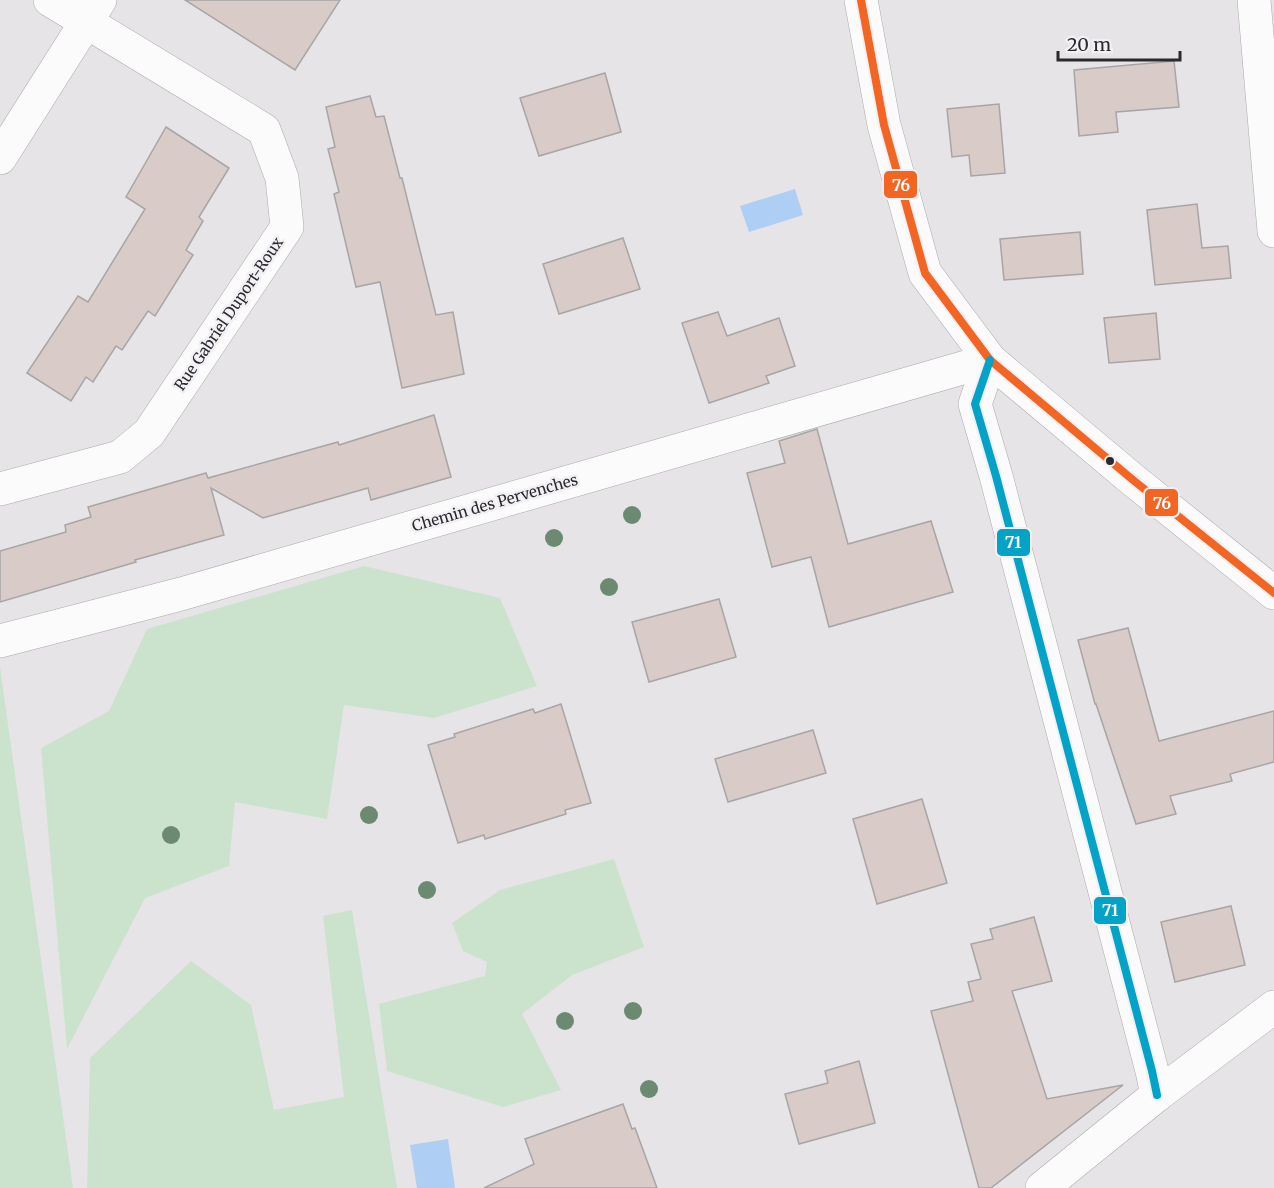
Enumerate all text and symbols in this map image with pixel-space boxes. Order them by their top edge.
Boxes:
scale bar [1058,24,1180,62]
text: 20 m [1067,33,1111,56]
line badge: 76 [883,170,918,199]
text: 76 [892,175,910,195]
street label: Rue Gabriel Duport-Roux [170,233,287,394]
unlabelled marker [1104,455,1116,467]
street label: Chemin des Pervenches [410,470,580,535]
line badge: 76 [1144,488,1179,517]
text: 76 [1153,493,1171,513]
line badge: 71 [996,528,1031,557]
text: 71 [1005,532,1022,552]
line badge: 71 [1093,896,1127,925]
text: 71 [1102,900,1119,920]

